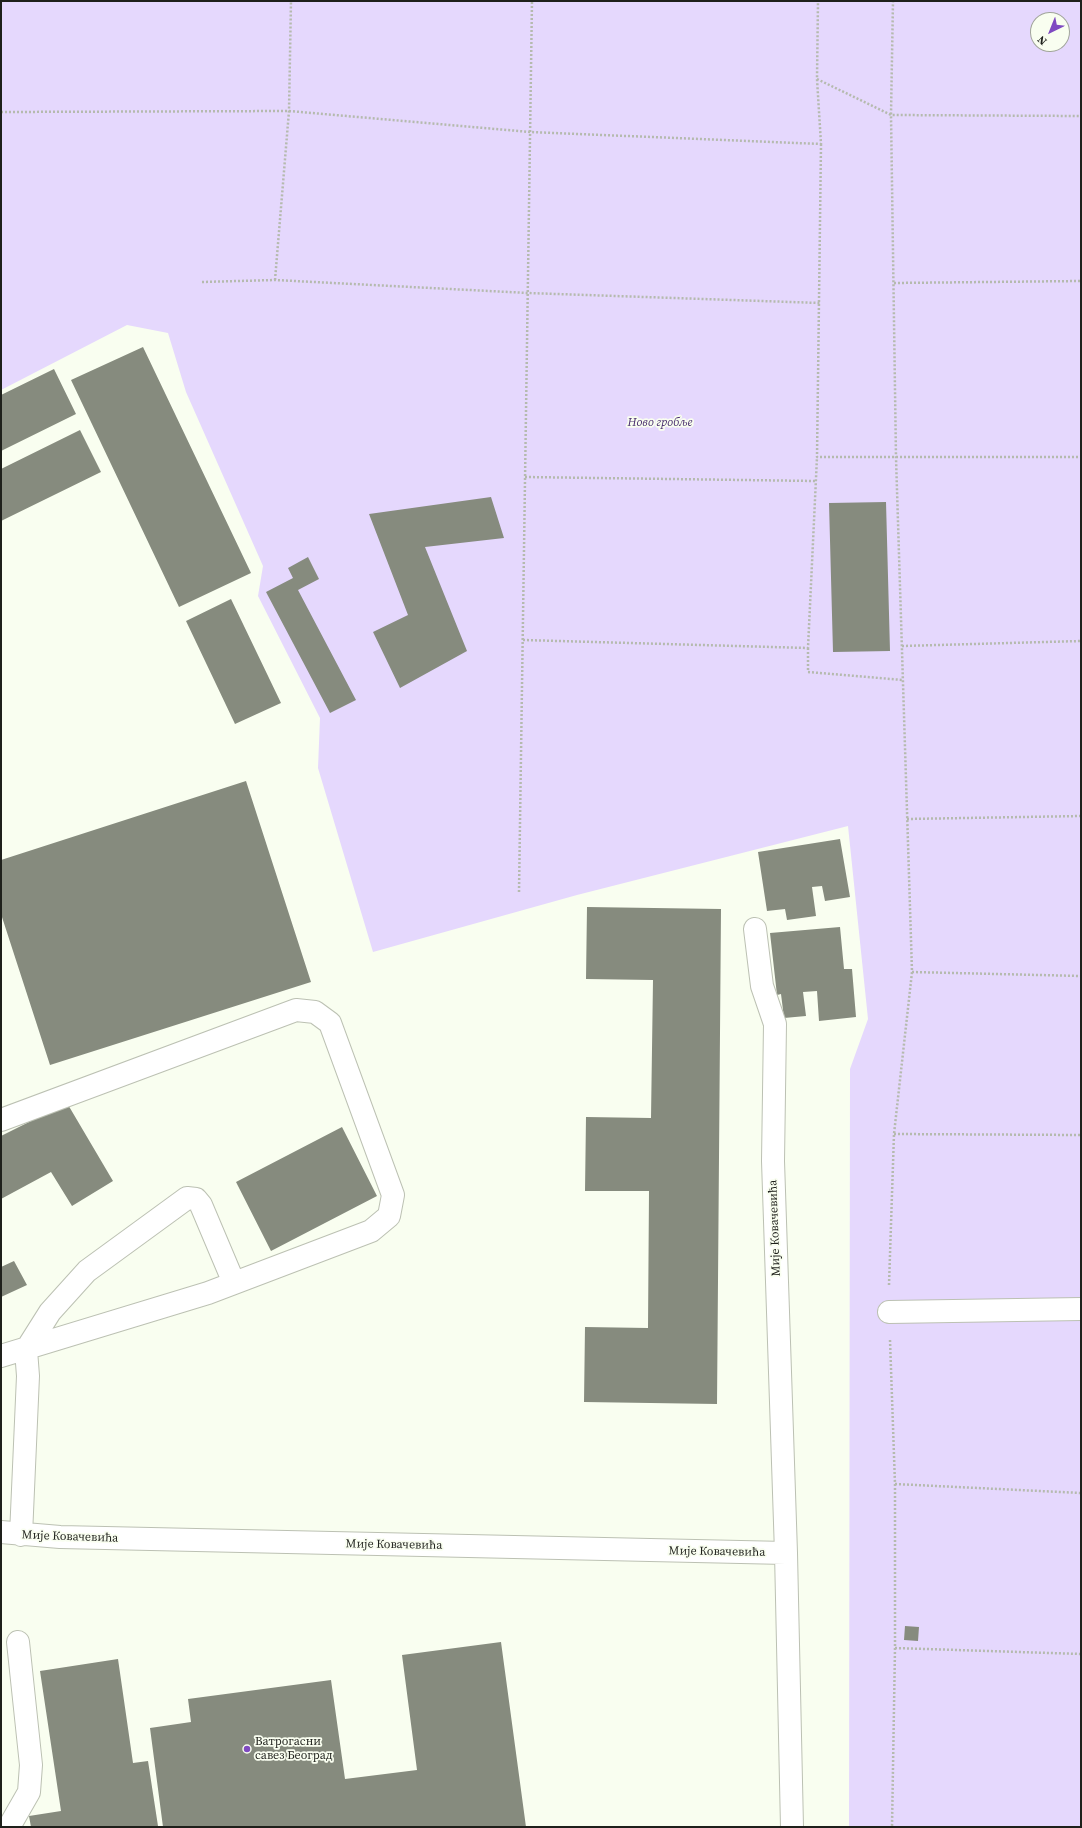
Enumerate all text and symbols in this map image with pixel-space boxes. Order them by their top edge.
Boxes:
north arrow [1030,12,1070,52]
text: N [1034,32,1050,49]
park label: Ново гробље [628,416,692,430]
street label: Мије Ковачевића [766,1179,784,1277]
street label: Мије Ковачевића [21,1528,119,1546]
street label: Мије Ковачевића [346,1537,442,1553]
street label: Мије Ковачевића [669,1544,765,1560]
place label: Ватрогасни савез Београд [255,1735,333,1763]
marker: Ватрогасни савез Београд [242,1744,252,1754]

